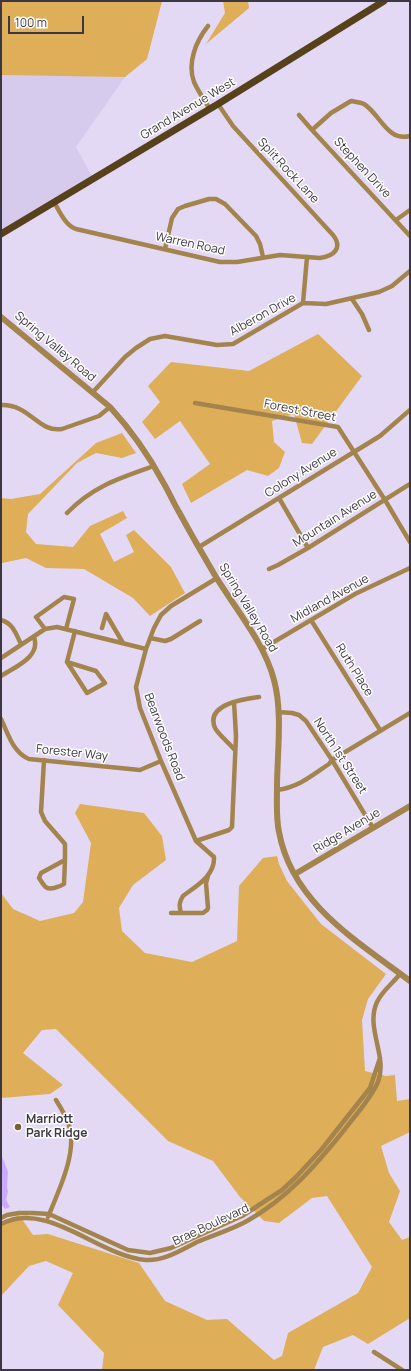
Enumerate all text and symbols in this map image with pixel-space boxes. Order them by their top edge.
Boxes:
scale bar [10,8,86,34]
text: 100 m [15,14,47,31]
street label: Grand Avenue West [138,75,238,143]
street label: Split Rock Lane [254,135,322,207]
street label: Stephen Drive [330,135,394,201]
street label: Warren Road [154,230,226,258]
street label: Alberon Drive [227,291,299,339]
street label: Spring Valley Road [12,309,98,385]
street label: Forest Street [263,397,337,425]
street label: Colony Avenue [262,445,340,501]
street label: Mountain Avenue [290,487,380,551]
street label: Spring Valley Road [216,561,280,655]
street label: Midland Avenue [288,572,372,626]
street label: Ruth Place [332,641,376,699]
street label: Bearwoods Road [141,691,187,783]
street label: North 1st Street [310,715,370,797]
street label: Forester Way [35,742,109,764]
street label: Ridge Avenue [311,805,383,857]
place label: Marriott Park Ridge [26,1113,87,1141]
marker: Marriott Park Ridge [13,1122,23,1132]
street label: Brae Boulevard [171,1201,251,1249]

